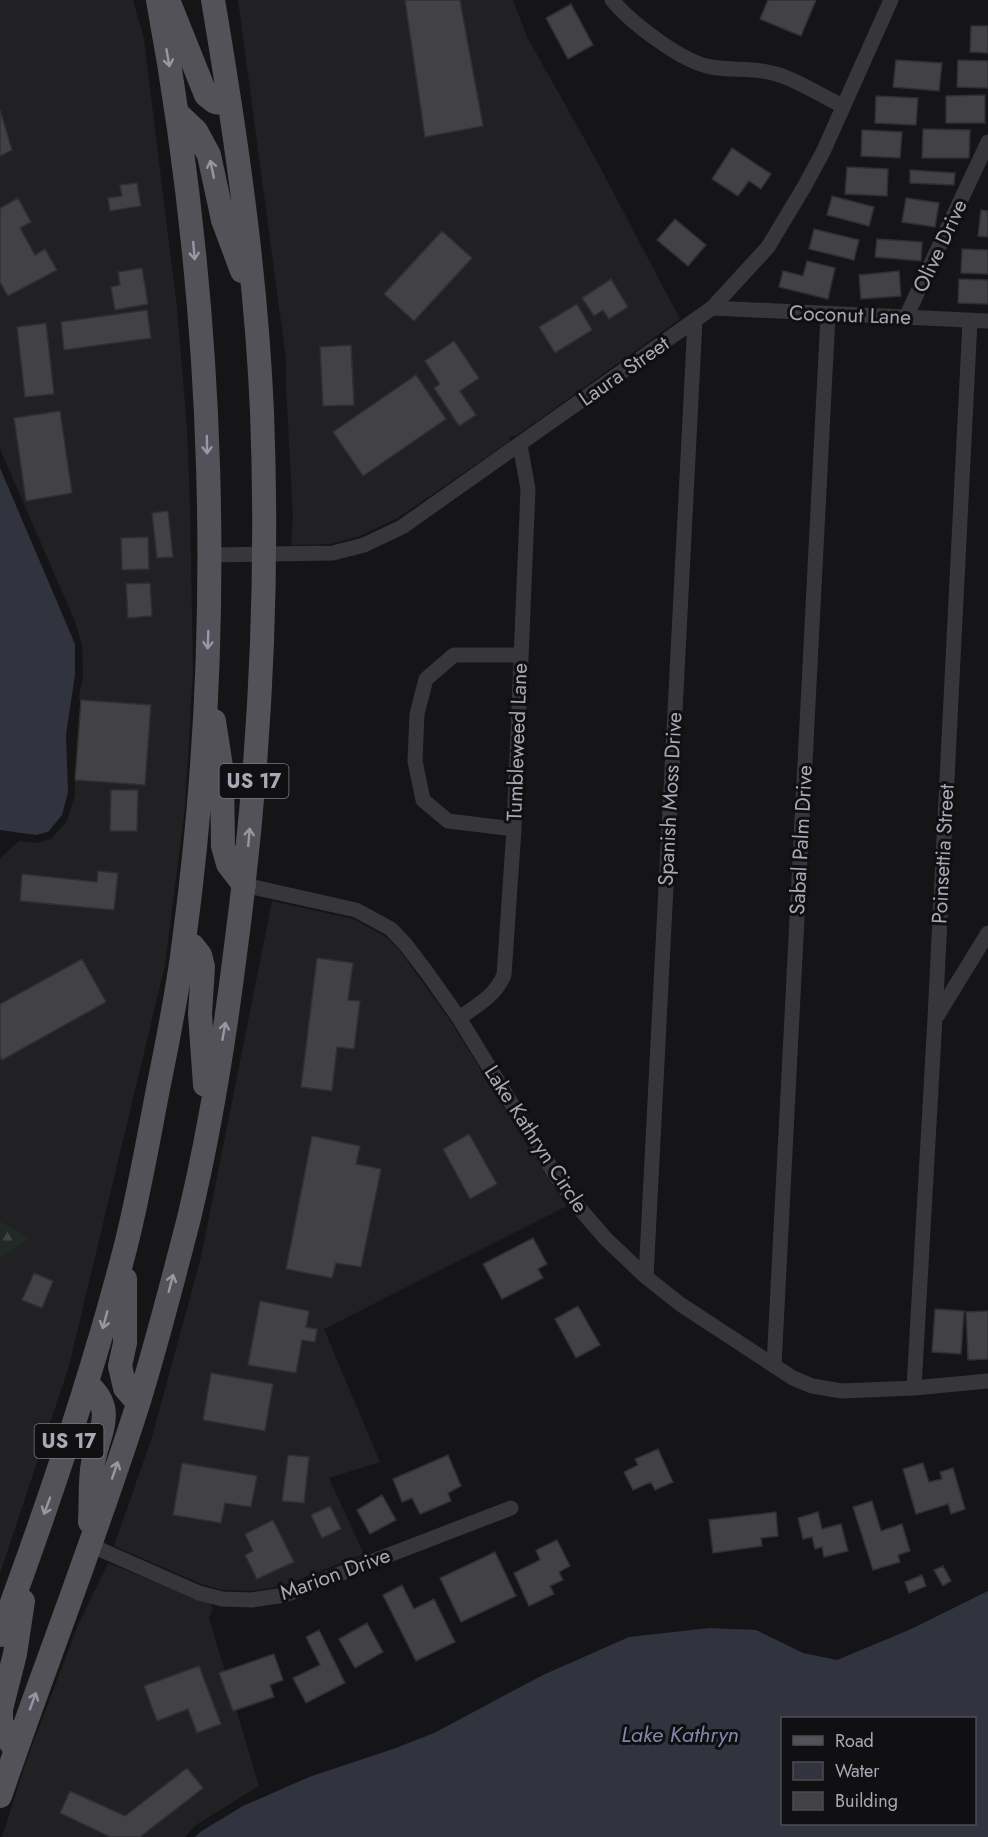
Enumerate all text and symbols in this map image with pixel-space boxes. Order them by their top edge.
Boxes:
one-way arrow [163,47,174,67]
one-way arrow [206,159,217,179]
street label: Olive Drive [905,194,975,297]
one-way arrow [189,240,200,260]
street label: Coconut Lane [788,298,912,332]
street label: Laura Street [573,329,675,413]
one-way arrow [202,435,213,455]
one-way arrow [202,630,214,650]
street label: Tumbleweed Lane [499,662,535,821]
street label: Spanish Moss Drive [650,711,690,887]
road number: US 17 [220,764,288,798]
street label: Sabal Palm Drive [782,764,820,916]
street label: Poinsettia Street [924,783,962,925]
one-way arrow [244,828,255,848]
one-way arrow [219,1021,230,1041]
street label: Lake Kathryn Circle [477,1059,595,1219]
one-way arrow [166,1274,177,1293]
one-way arrow [99,1310,110,1329]
road number: US 17 [34,1424,104,1458]
one-way arrow [111,1461,122,1480]
one-way arrow [41,1497,52,1515]
street label: Marion Drive [276,1540,394,1608]
one-way arrow [29,1692,40,1711]
legend [781,1717,976,1825]
water label: Lake Kathryn [621,1718,739,1750]
text: Road [835,1728,874,1754]
text: Water [835,1758,880,1784]
text: Building [835,1788,898,1814]

